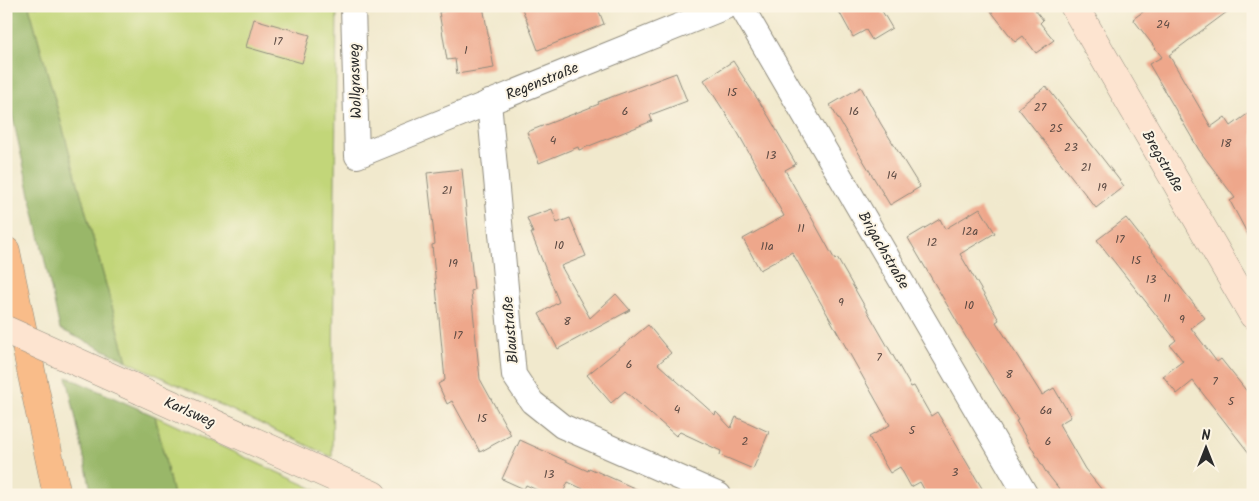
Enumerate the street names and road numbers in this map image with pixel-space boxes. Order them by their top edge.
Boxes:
street label: Wollgrasweg [343,43,369,119]
street label: Regenstraße [502,56,583,107]
street label: Bregstraße [1135,126,1190,197]
street label: Brigachstraße [851,207,915,294]
street label: Blaustraße [496,295,526,364]
street label: Karlsweg [160,391,220,435]

